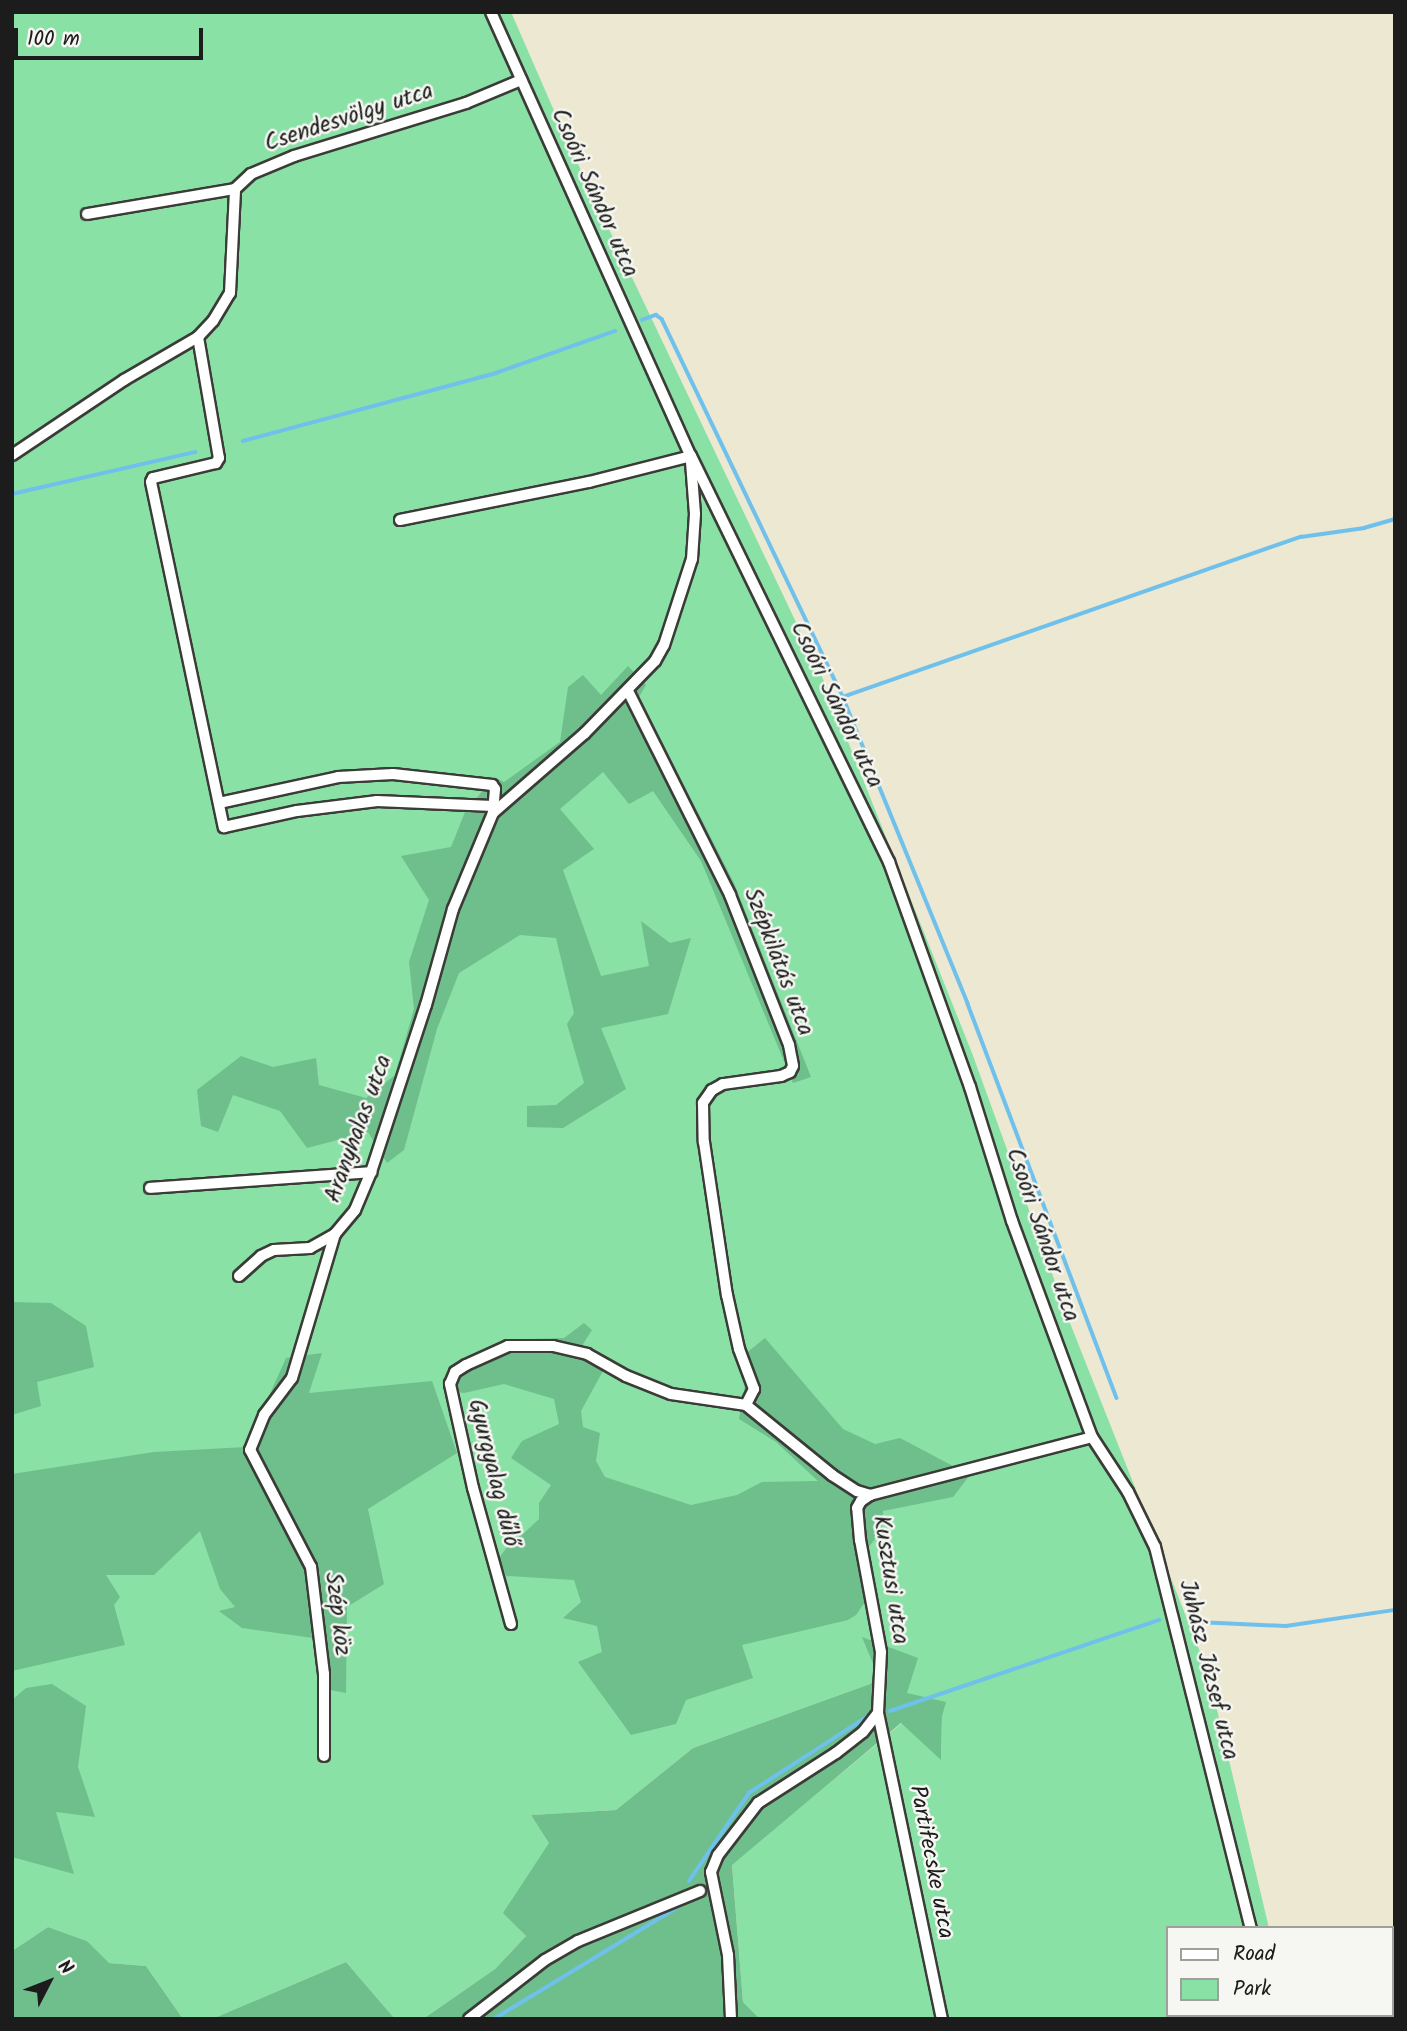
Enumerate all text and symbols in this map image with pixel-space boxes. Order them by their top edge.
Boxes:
scale bar [18,14,206,58]
text: 100 m [27,23,80,56]
street label: Csendesvölgy utca [261,78,437,158]
street label: Csoóri Sándor utca [544,104,644,282]
street label: Csoóri Sándor utca [784,617,888,793]
street label: Szépkilátás utca [737,884,819,1040]
street label: Aranyhalas utca [320,1051,398,1207]
street label: Csoóri Sándor utca [999,1145,1085,1325]
street label: Gyurgyalag dűlő [461,1396,525,1550]
street label: Kusztusi utca [866,1514,914,1646]
street label: Szép köz [318,1571,356,1657]
street label: Juhász József utca [1172,1577,1244,1763]
street label: Partifecske utca [903,1783,959,1941]
legend [1166,1926,1393,2017]
text: Road [1233,1938,1275,1971]
north arrow [14,1947,84,2017]
text: N [49,1953,80,1982]
text: Park [1233,1973,1271,2006]

